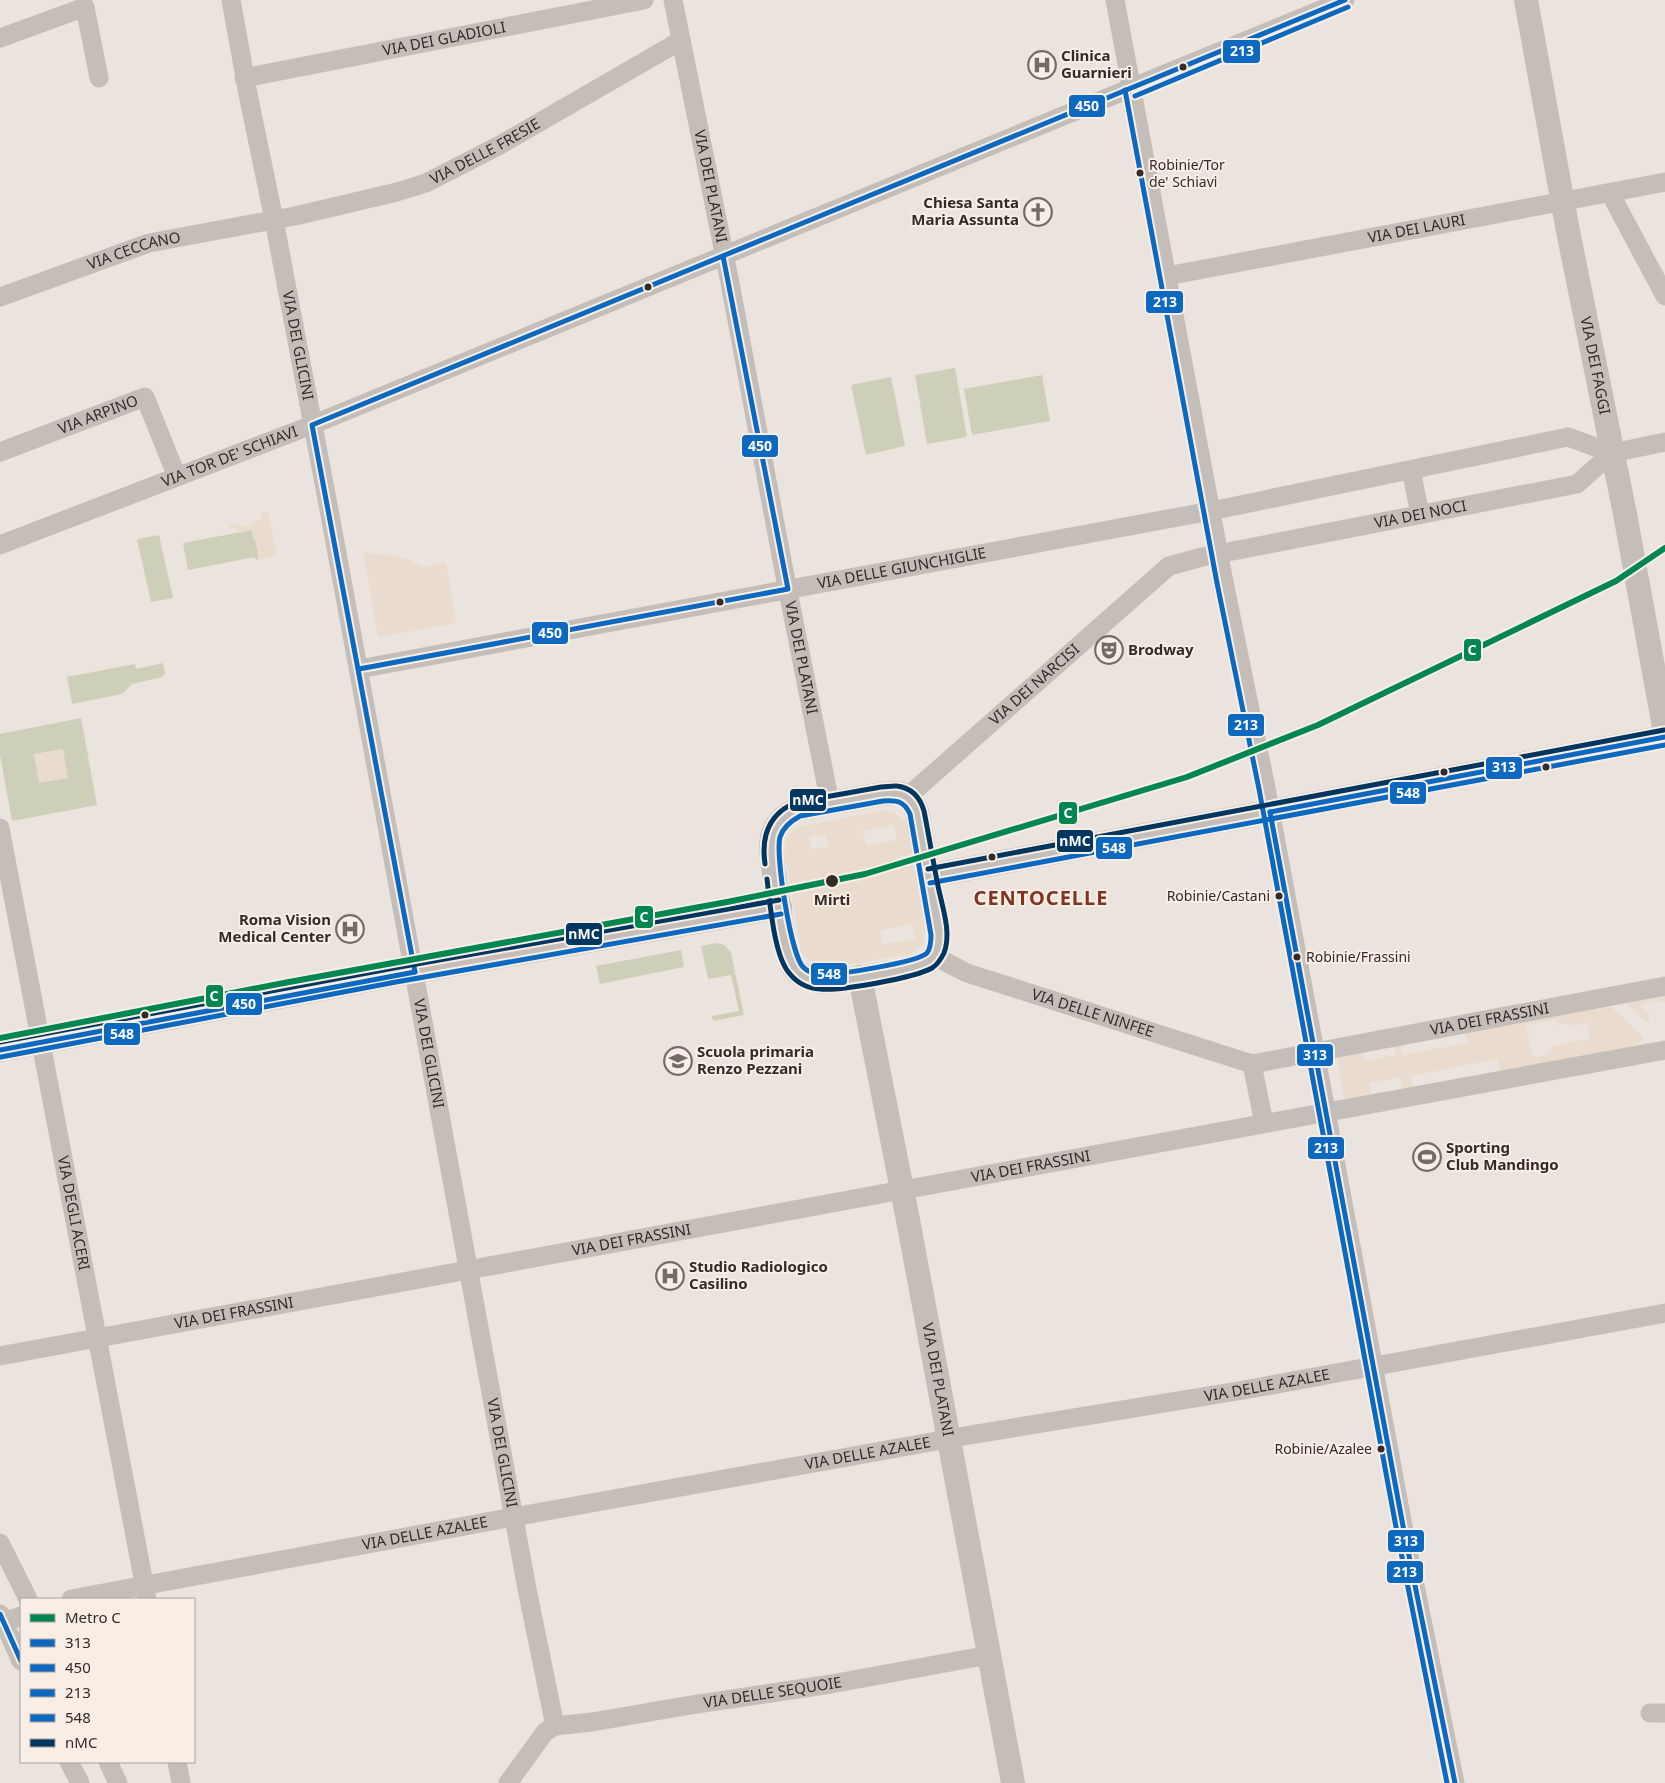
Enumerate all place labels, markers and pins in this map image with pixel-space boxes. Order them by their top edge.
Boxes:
place label: Clinica Guarnieri [1061,45,1132,82]
hospital icon: Clinica Guarnieri [1027,50,1057,80]
unlabelled marker [1178,62,1188,72]
place label: Robinie/Tor de' Schiavi [1149,155,1225,191]
marker: Robinie/Tor de' Schiavi [1135,168,1145,178]
place label: Chiesa Santa Maria Assunta [911,192,1019,229]
church icon: Chiesa Santa Maria Assunta [1023,197,1053,227]
unlabelled marker [643,282,653,292]
unlabelled marker [715,597,725,607]
theatre icon: Brodway [1094,635,1124,665]
place label: Brodway [1128,639,1194,659]
unlabelled marker [1541,762,1551,772]
unlabelled marker [1439,767,1449,777]
unlabelled marker [987,852,997,862]
marker: Mirti [824,873,840,889]
place label: Robinie/Castani [1167,886,1270,905]
place label: Mirti [814,889,850,909]
marker: Robinie/Castani [1274,891,1284,901]
place label: Roma Vision Medical Center [218,909,331,946]
hospital icon: Roma Vision Medical Center [335,914,365,944]
place label: Robinie/Frassini [1306,947,1411,966]
marker: Robinie/Frassini [1292,952,1302,962]
unlabelled marker [140,1010,150,1020]
place label: Scuola primaria Renzo Pezzani [697,1041,814,1078]
school or university icon: Scuola primaria Renzo Pezzani [663,1046,693,1076]
place label: Sporting Club Mandingo [1446,1137,1559,1174]
sports icon: Sporting Club Mandingo [1412,1142,1442,1172]
place label: Studio Radiologico Casilino [689,1256,828,1293]
hospital icon: Studio Radiologico Casilino [655,1261,685,1291]
place label: Robinie/Azalee [1274,1439,1372,1458]
marker: Robinie/Azalee [1376,1444,1386,1454]

